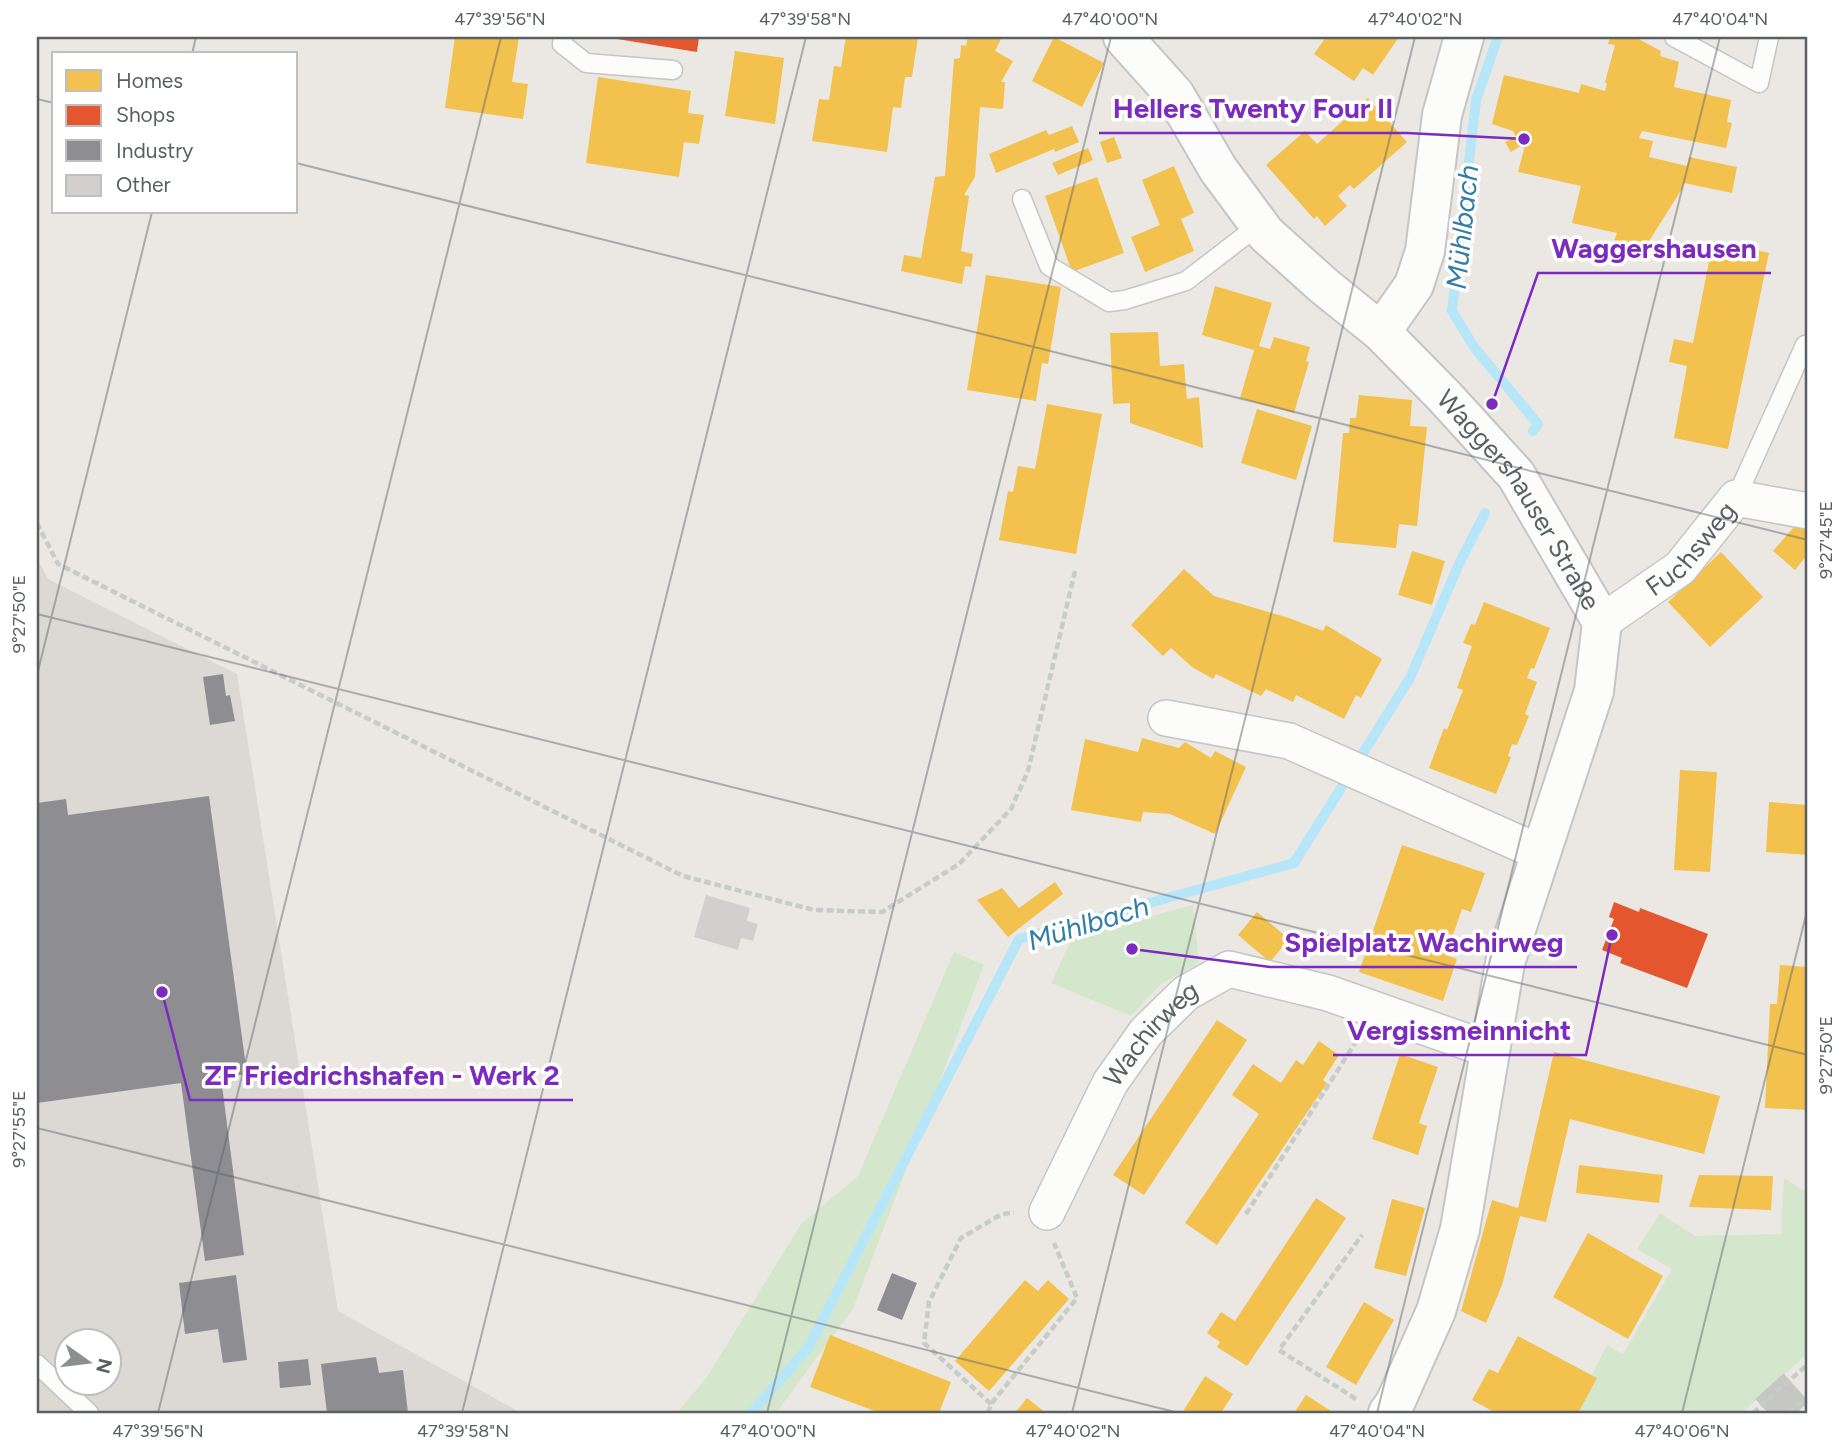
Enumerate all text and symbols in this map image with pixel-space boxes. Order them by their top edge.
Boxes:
text: 47°39'56"N [454,8,546,30]
text: 47°39'58"N [759,8,851,30]
text: 47°40'00"N [1062,8,1158,30]
text: 47°40'02"N [1367,8,1463,30]
text: 47°40'04"N [1672,8,1768,30]
legend [52,52,298,214]
text: Homes [116,68,183,93]
callout: Hellers Twenty Four II [1099,84,1407,133]
text: Hellers Twenty Four II [1113,91,1393,125]
text: Shops [116,102,175,127]
text: Industry [116,138,193,163]
water label: Mühlbach [1439,163,1485,291]
text: Other [116,172,171,197]
callout: Waggershausen [1538,224,1771,273]
text: Waggershausen [1551,231,1757,265]
street label: Waggershauser Straße [1430,383,1607,616]
street label: Fuchsweg [1639,495,1743,603]
text: 9°27'45"E [1815,501,1837,579]
text: 9°27'50"E [8,575,30,653]
water label: Mühlbach [1023,888,1153,958]
callout: Spielplatz Wachirweg [1270,918,1577,967]
text: Spielplatz Wachirweg [1284,925,1564,959]
street label: Wachirweg [1097,974,1204,1093]
callout: Vergissmeinnicht [1333,1006,1586,1055]
text: Vergissmeinnicht [1347,1013,1571,1047]
text: 9°27'50"E [1815,1016,1837,1094]
callout: ZF Friedrichshafen - Werk 2 [190,1051,573,1100]
text: ZF Friedrichshafen - Werk 2 [204,1058,560,1092]
text: 9°27'55"E [8,1090,30,1168]
north arrow [52,1328,122,1398]
text: N [91,1356,117,1376]
text: 47°39'56"N [112,1420,204,1442]
text: 47°39'58"N [417,1420,509,1442]
text: 47°40'00"N [720,1420,816,1442]
text: 47°40'02"N [1025,1420,1121,1442]
text: 47°40'04"N [1329,1420,1425,1442]
text: 47°40'06"N [1634,1420,1730,1442]

